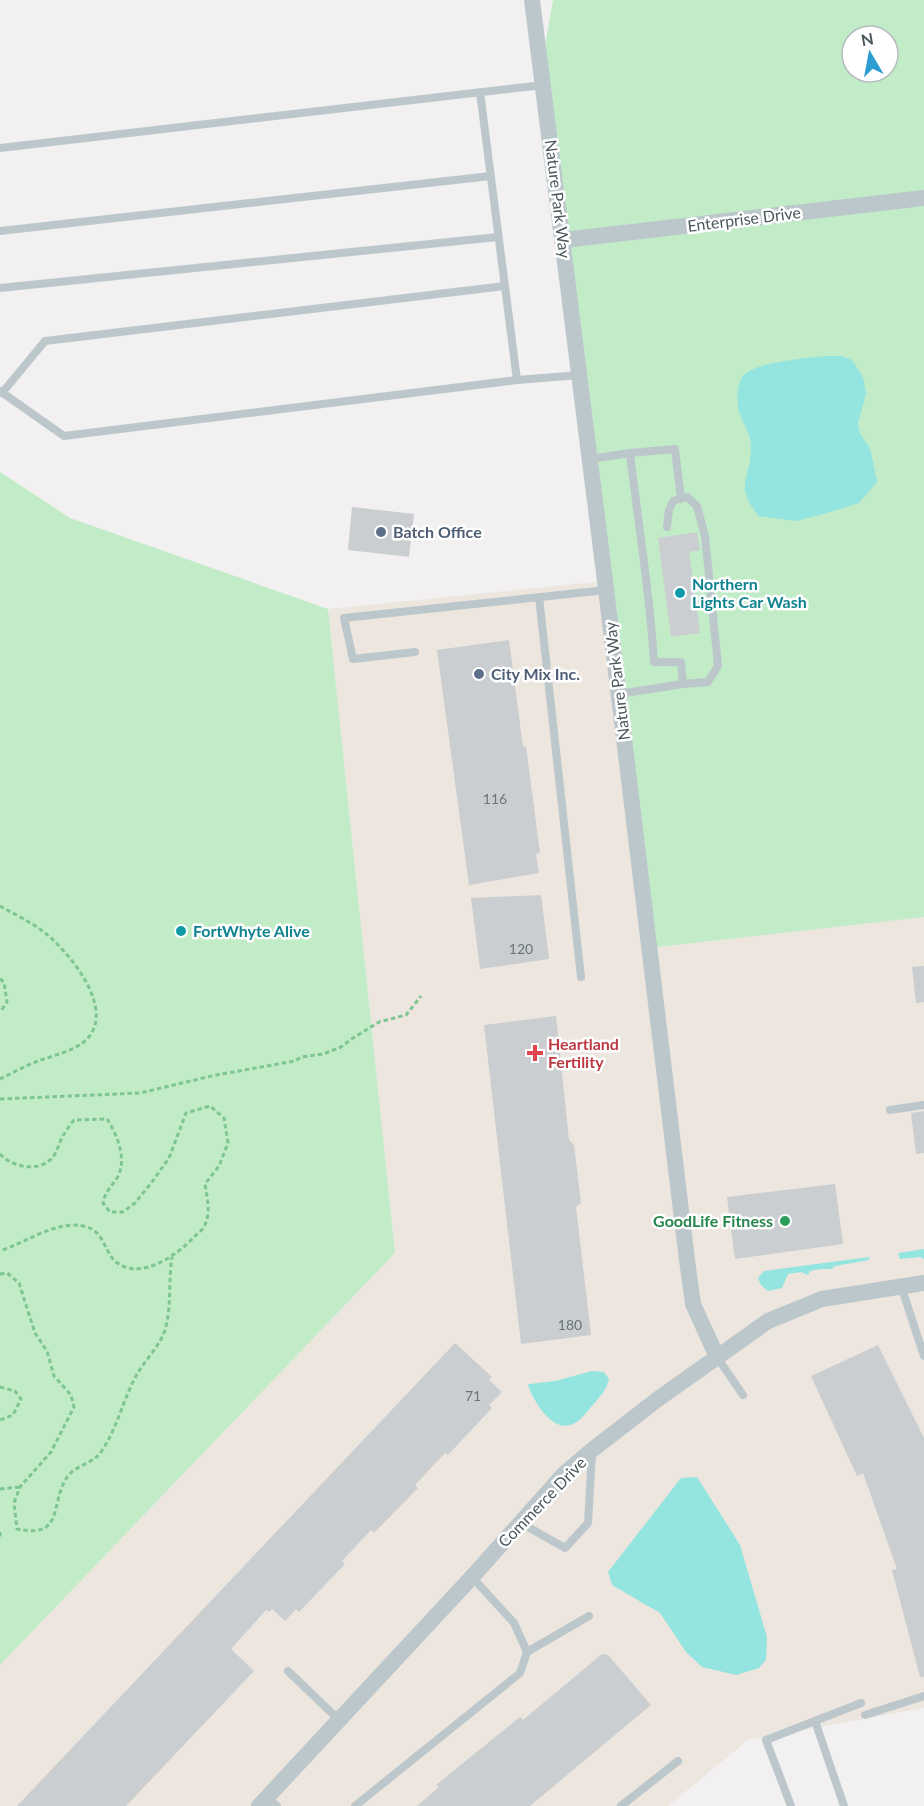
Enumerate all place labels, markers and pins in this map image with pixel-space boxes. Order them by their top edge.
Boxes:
place label: Batch Office [393,522,482,541]
marker: Batch Office [374,525,388,539]
place label: Northern Lights Car Wash [692,574,807,611]
marker: Northern Lights Car Wash [673,586,687,600]
place label: City Mix Inc. [491,664,580,683]
marker: City Mix Inc. [472,667,486,681]
place label: FortWhyte Alive [193,921,310,940]
marker: FortWhyte Alive [174,924,188,938]
place label: Heartland Fertility [548,1034,619,1071]
marker: Heartland Fertility [526,1044,544,1062]
place label: GoodLife Fitness [653,1211,773,1230]
marker: GoodLife Fitness [778,1214,792,1228]

